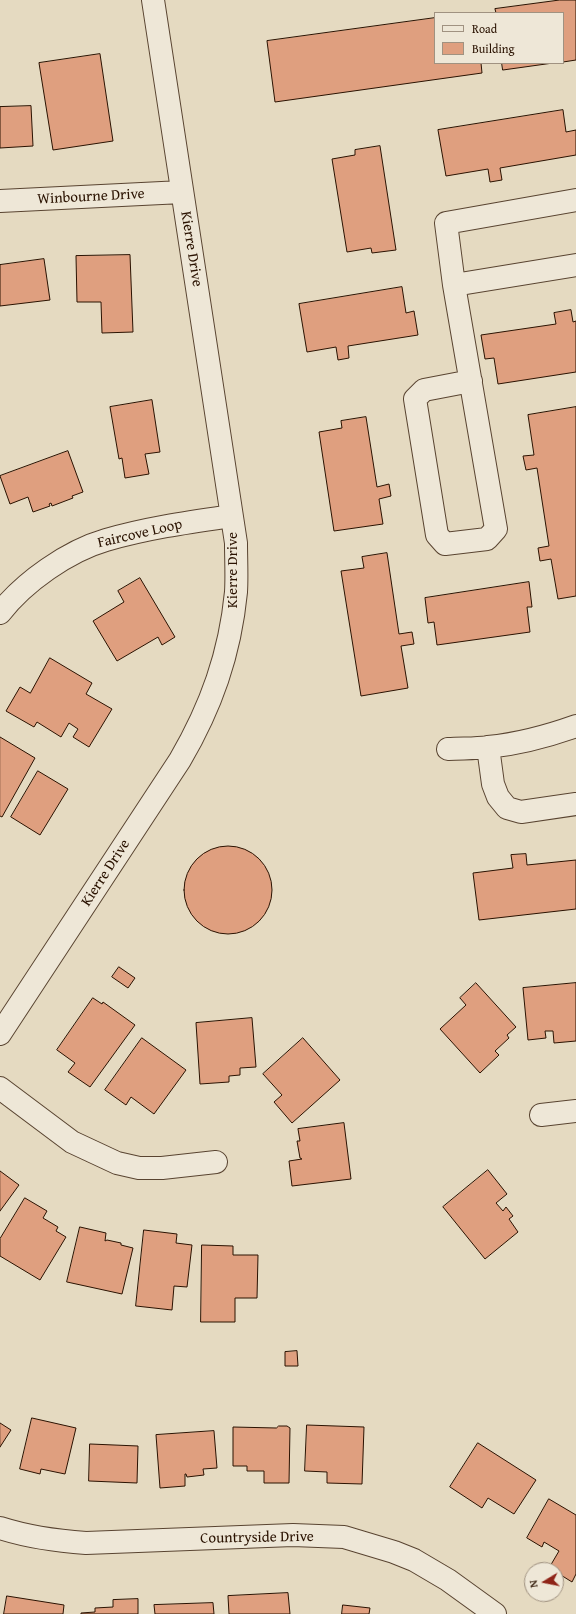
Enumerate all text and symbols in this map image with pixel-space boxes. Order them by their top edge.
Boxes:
legend [434,12,564,64]
text: Road [472,20,497,37]
text: Building [472,40,515,57]
street label: Winbourne Drive [37,185,145,209]
street label: Kierre Drive [176,210,206,288]
street label: Faircove Loop [96,516,184,552]
street label: Kierre Drive [224,532,242,608]
street label: Kierre Drive [78,836,134,910]
street label: Countryside Drive [200,1528,314,1548]
north arrow [524,1562,564,1602]
text: N [525,1579,542,1589]

